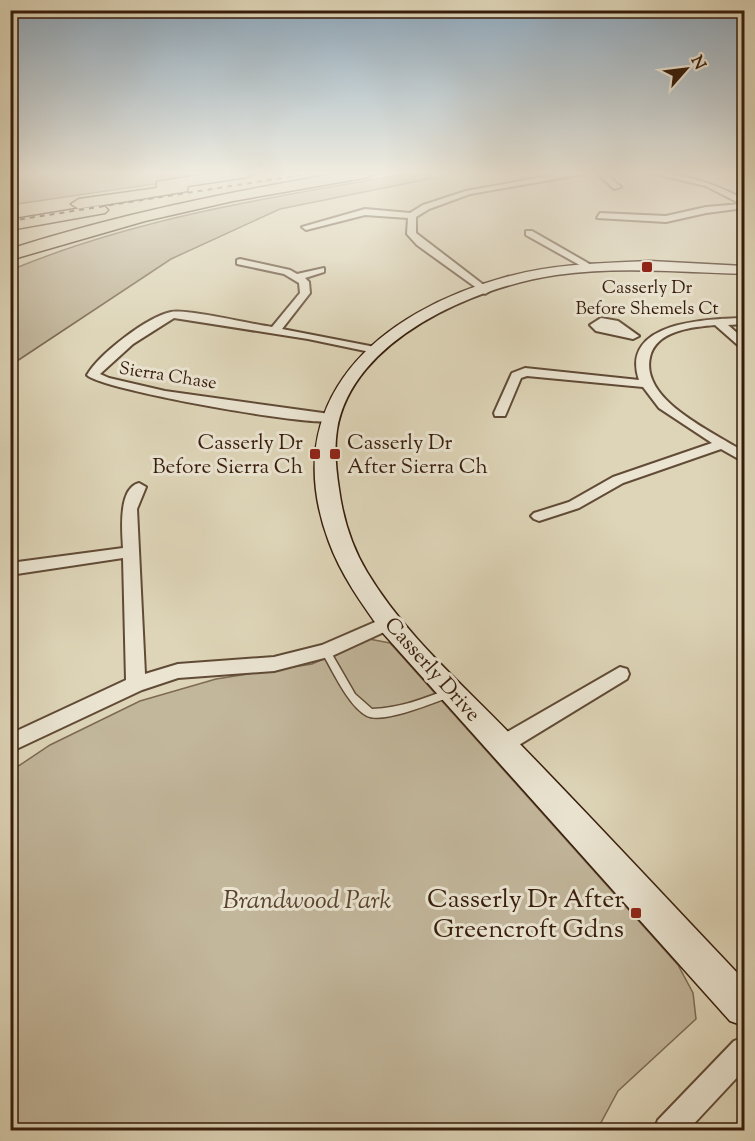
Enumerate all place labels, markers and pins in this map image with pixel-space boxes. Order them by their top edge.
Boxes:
marker: Casserly Dr Before Shemels Ct [640,260,654,274]
place label: Casserly Dr Before Shemels Ct [575,276,719,323]
place label: Casserly Dr Before Sierra Ch [152,429,303,483]
place label: Casserly Dr After Sierra Ch [347,429,488,483]
marker: Casserly Dr Before Sierra Ch [308,447,322,461]
marker: Casserly Dr After Sierra Ch [328,447,342,461]
place label: Casserly Dr After Greencroft Gdns [427,882,624,949]
marker: Casserly Dr After Greencroft Gdns [629,906,643,920]

